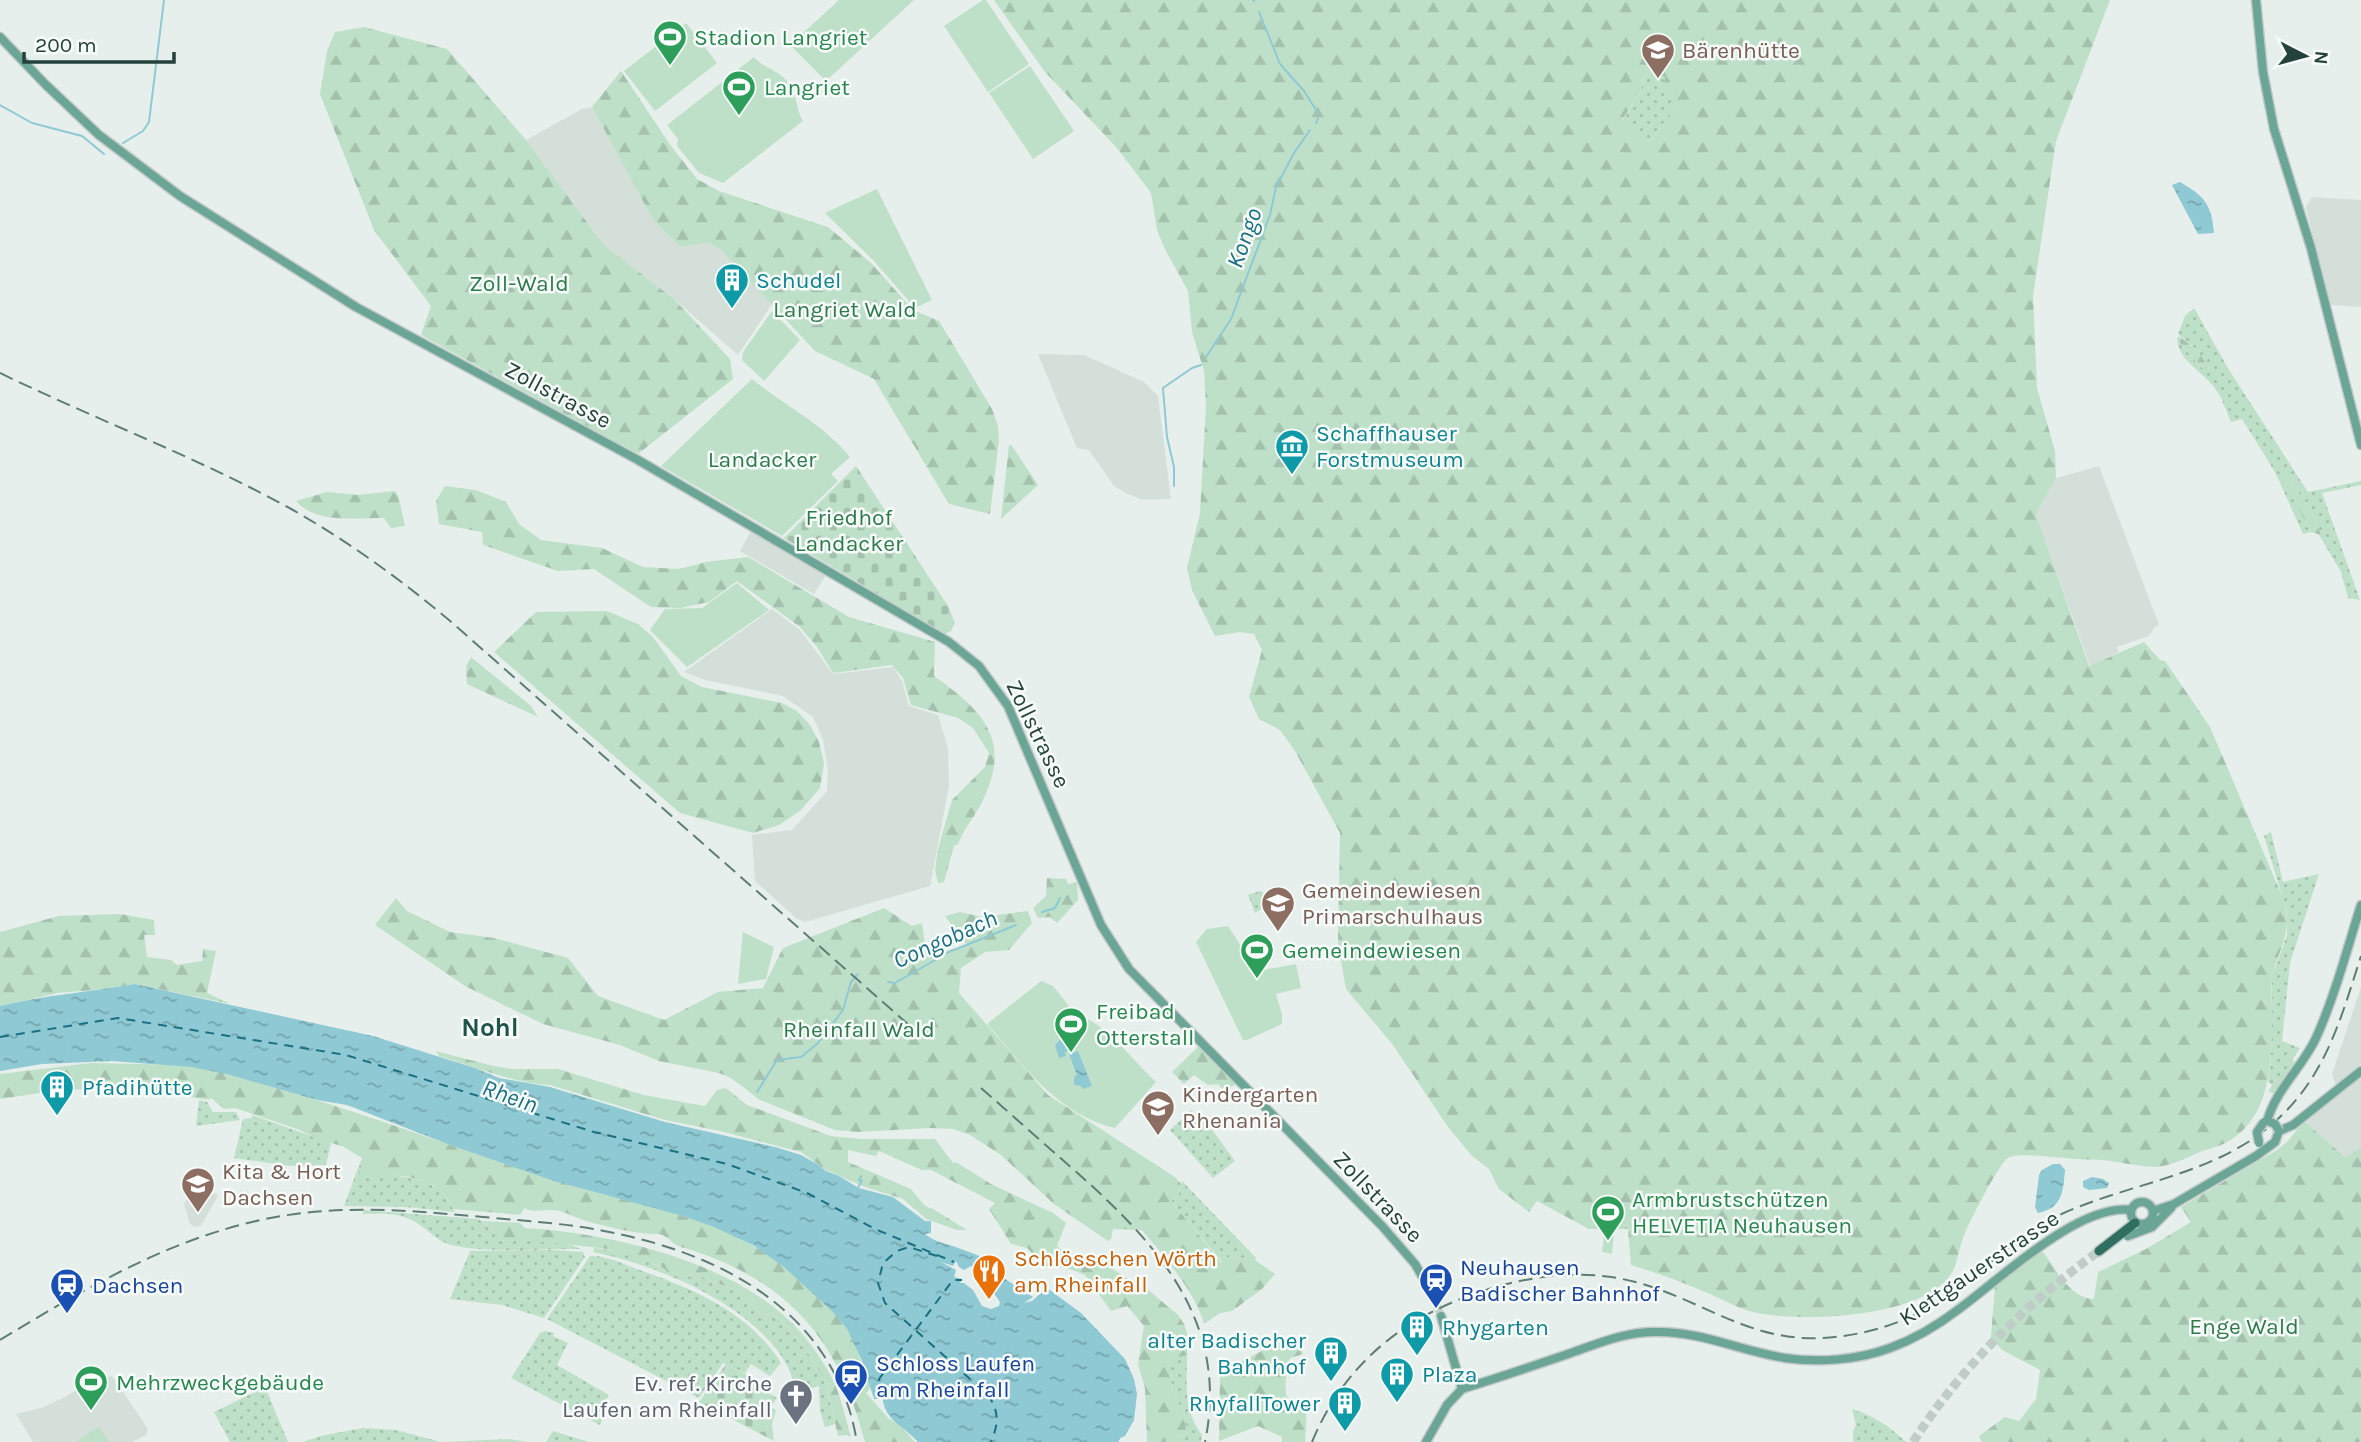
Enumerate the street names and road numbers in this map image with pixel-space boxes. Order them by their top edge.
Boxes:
street label: Zollstrasse [500,356,616,434]
street label: Zollstrasse [1000,676,1076,792]
street label: Zollstrasse [1328,1146,1428,1248]
street label: Klettgauerstrasse [1894,1205,2064,1331]

